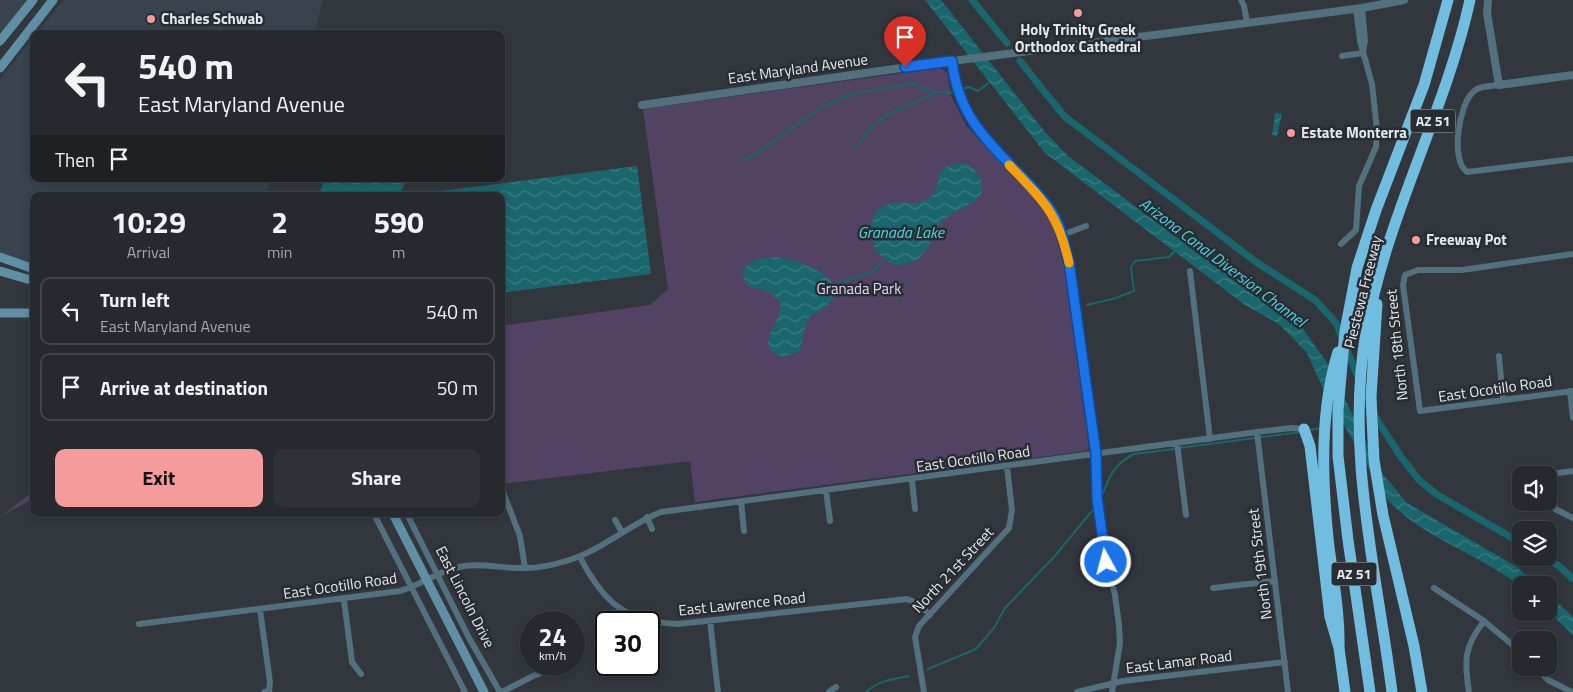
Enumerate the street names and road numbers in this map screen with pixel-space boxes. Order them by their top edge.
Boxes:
street label: East Maryland Avenue [726,47,869,90]
road number: AZ 51 [1410,110,1456,132]
street label: Piestewa Freeway [1337,233,1388,351]
street label: North 18th Street [1379,287,1414,402]
street label: East Ocotillo Road [1437,369,1553,408]
street label: East Ocotillo Road [915,439,1031,478]
street label: North 19th Street [1241,506,1278,621]
street label: North 21st Street [906,521,999,618]
street label: East Lincoln Drive [430,542,501,652]
road number: AZ 51 [1332,562,1376,586]
street label: East Ocotillo Road [282,566,398,605]
street label: East Lawrence Road [677,585,807,622]
street label: East Lamar Road [1124,644,1233,679]

